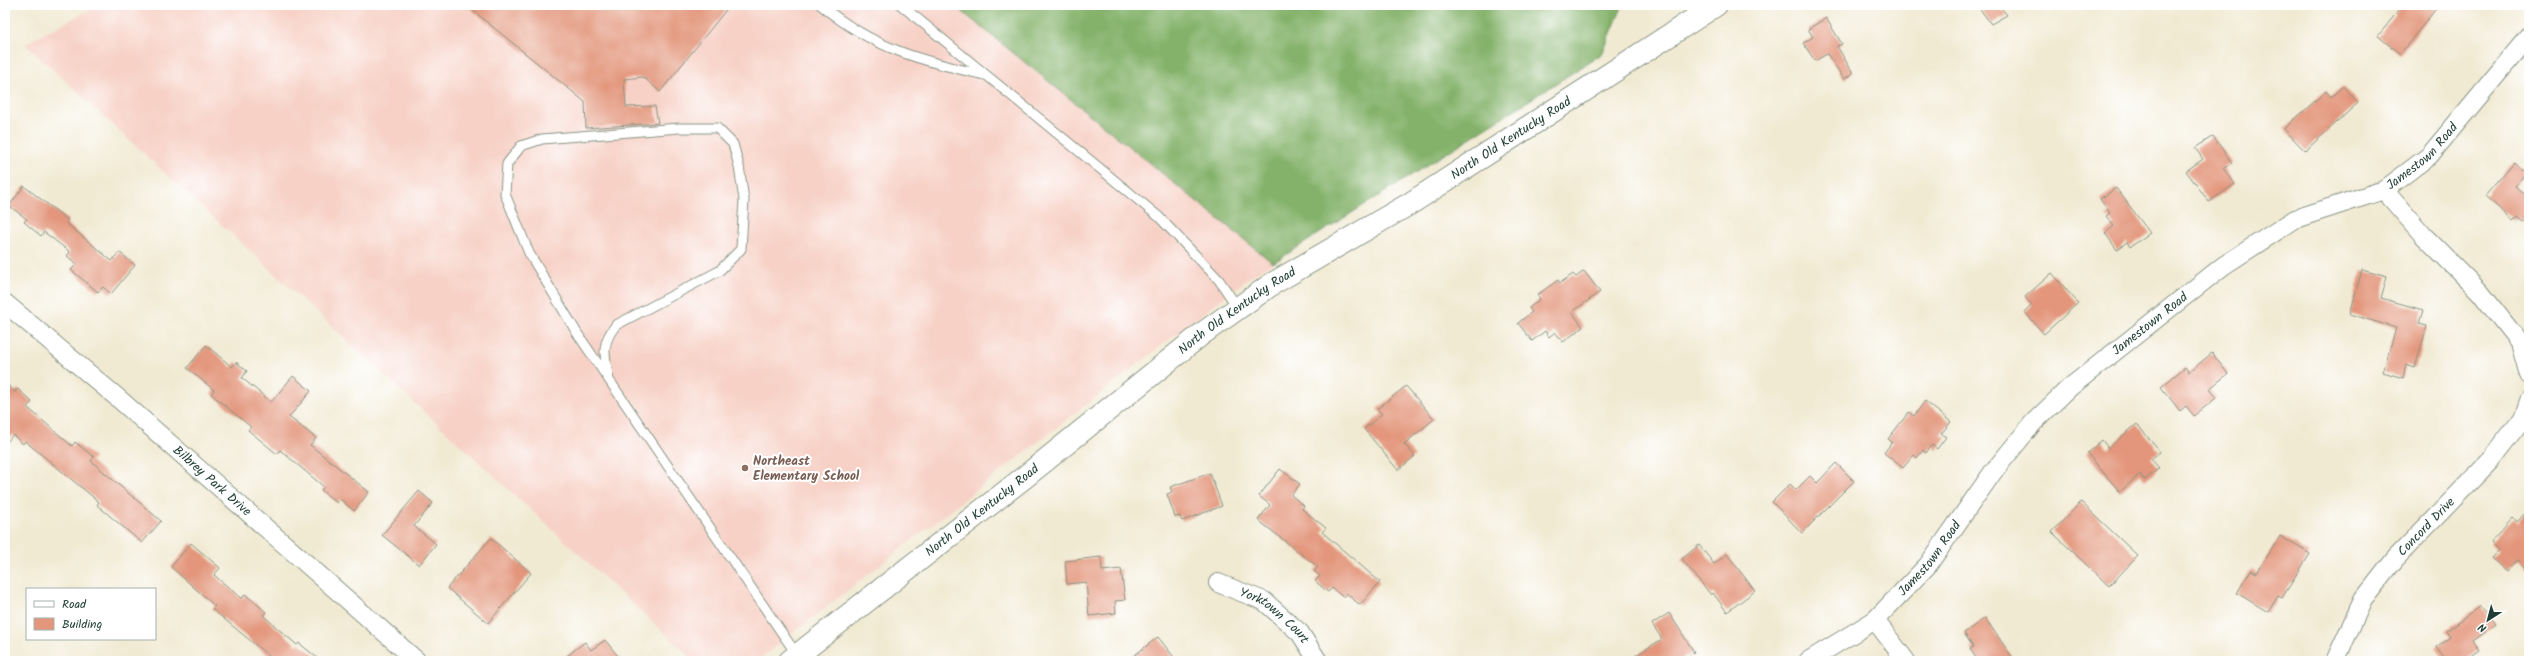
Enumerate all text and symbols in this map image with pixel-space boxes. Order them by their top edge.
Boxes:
street label: North Old Kentucky Road [1446,91,1576,185]
street label: Jamestown Road [2382,118,2463,195]
street label: North Old Kentucky Road [1173,262,1300,360]
street label: Jamestown Road [2107,287,2193,361]
street label: Bilbrey Park Drive [168,440,256,521]
place label: Northeast Elementary School [753,451,860,487]
street label: North Old Kentucky Road [920,459,1044,562]
marker: Northeast Elementary School [740,463,750,473]
street label: Concord Drive [2392,492,2460,561]
street label: Jamestown Road [1893,516,1967,601]
street label: Yorktown Court [1236,582,1315,649]
legend [26,588,156,640]
text: Road [62,595,87,614]
north arrow [2468,600,2508,640]
text: Building [62,615,102,634]
text: N [2475,618,2491,637]

